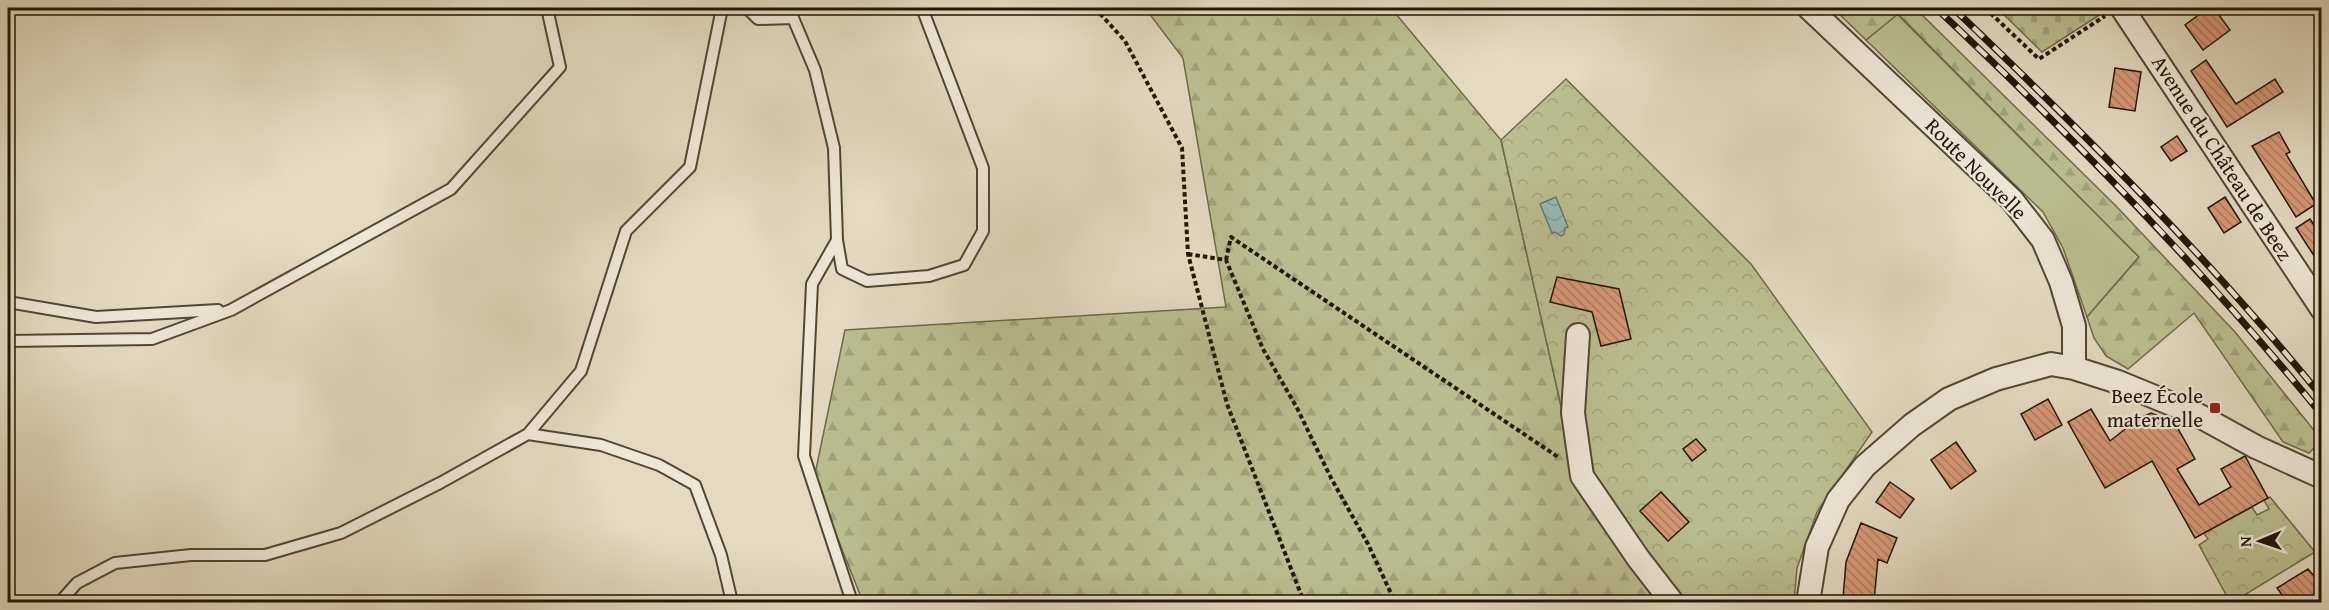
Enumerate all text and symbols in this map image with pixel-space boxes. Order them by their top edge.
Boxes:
street label: Avenue du Château de Beez [2144,49,2301,266]
street label: Route Nouvelle [1918,111,2035,227]
place label: Beez École maternelle [2107,380,2203,435]
marker: Beez École maternelle [2208,401,2222,415]
north arrow [2230,511,2290,571]
text: N [2233,535,2257,547]

